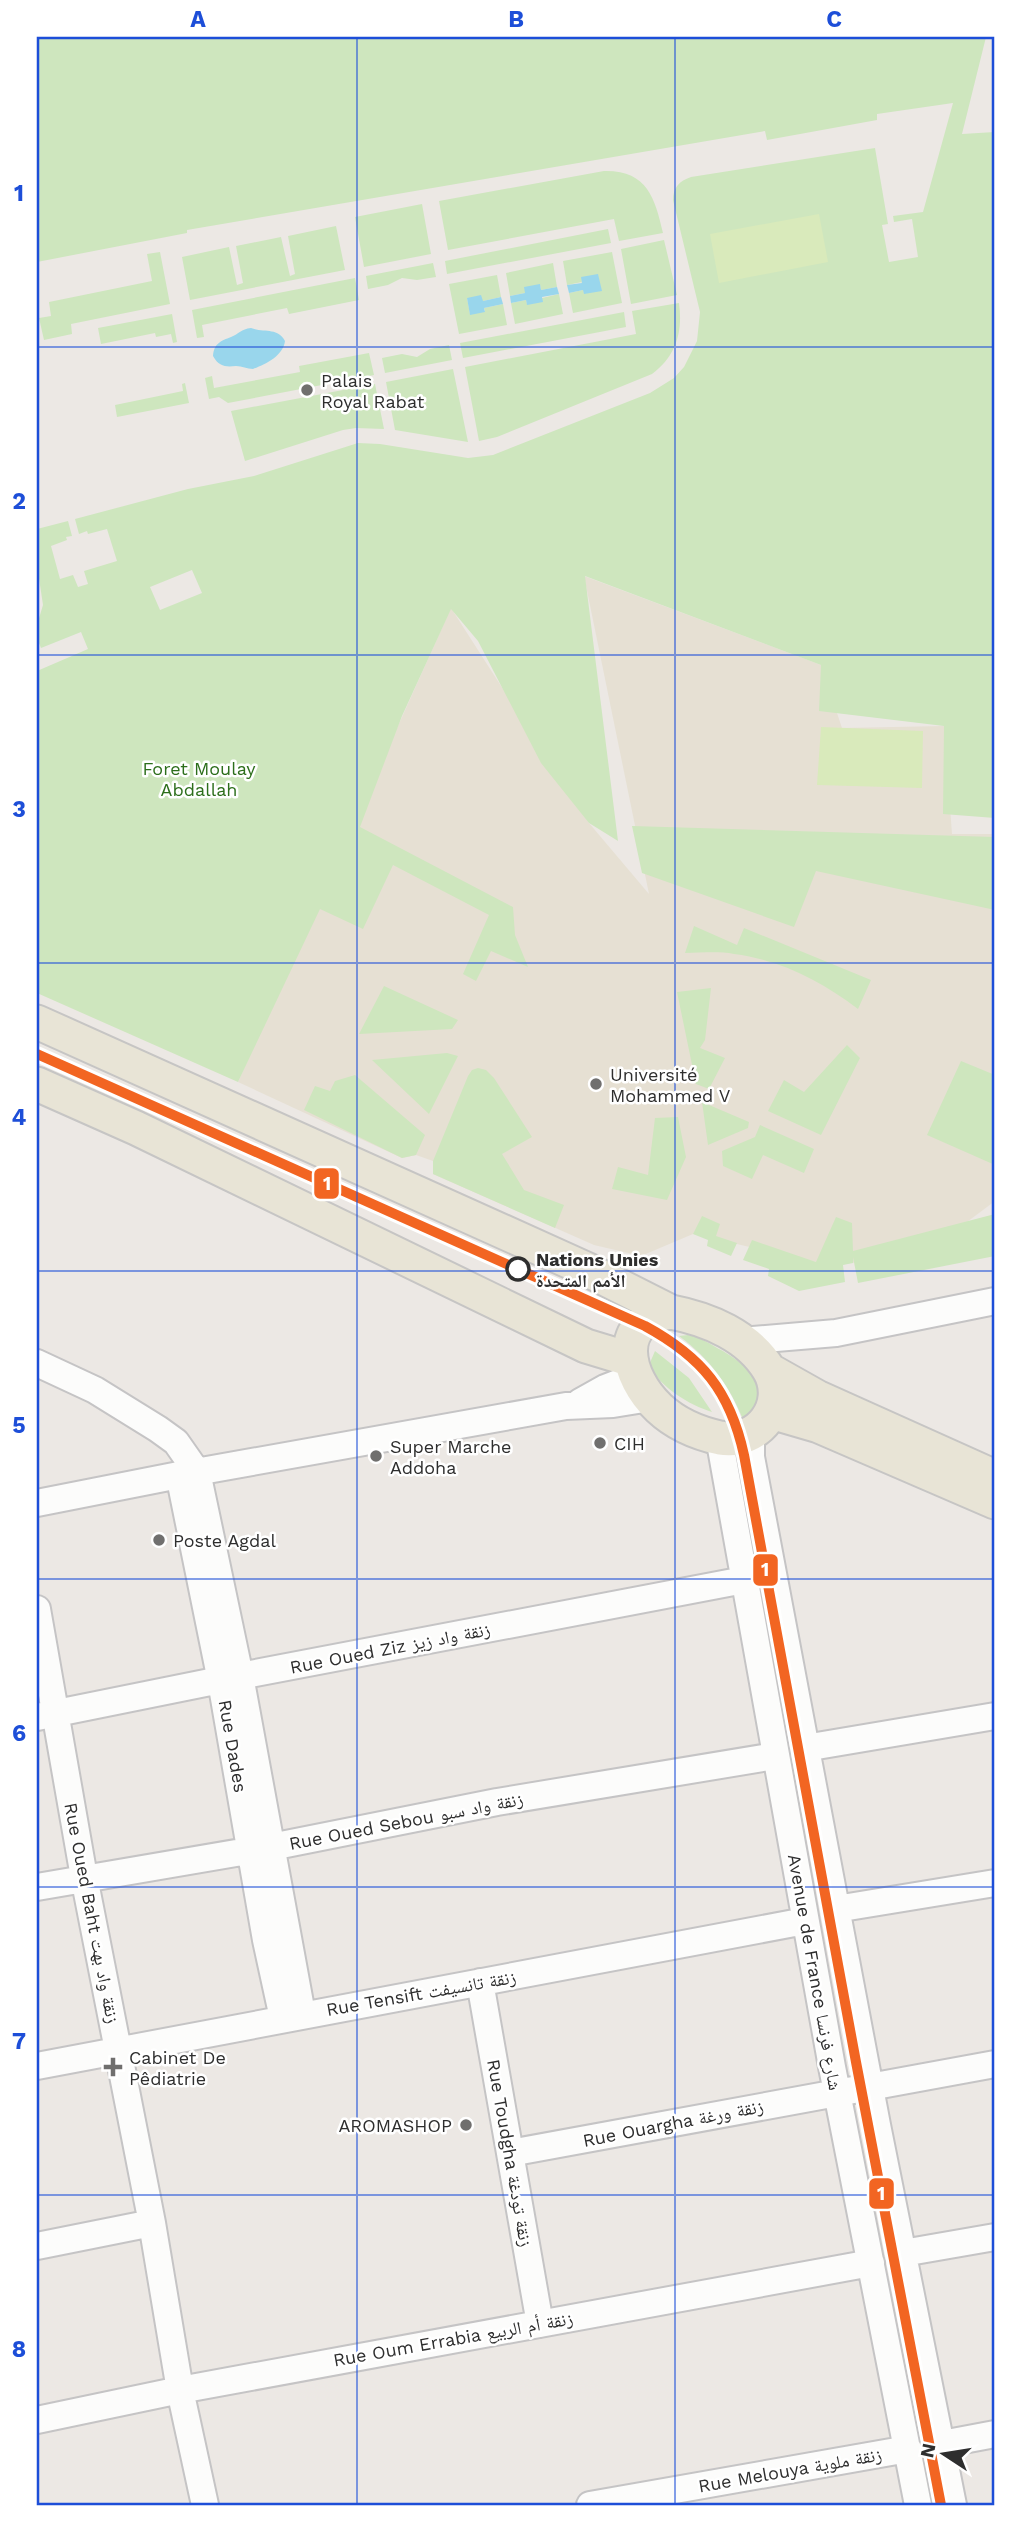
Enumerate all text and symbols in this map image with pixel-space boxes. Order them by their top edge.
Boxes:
text: A [190,6,206,33]
text: B [508,6,524,33]
text: C [826,6,842,33]
text: 1 [14,180,24,207]
place label: Palais Royal Rabat [321,370,425,412]
marker: Palais Royal Rabat [299,382,315,398]
text: 2 [12,488,26,515]
park label: Foret Moulay Abdallah [142,758,256,800]
text: 3 [12,796,26,823]
place label: Université Mohammed V [610,1064,731,1106]
marker: Université Mohammed V [588,1076,604,1092]
text: 4 [12,1104,27,1131]
line badge: 1 [313,1167,340,1200]
text: 1 [323,1172,331,1195]
place label: Nations Unies الأمم المتحدة [536,1249,659,1293]
marker: Nations Unies الأمم المتحدة [506,1257,530,1281]
text: 5 [12,1412,26,1439]
place label: CIH [614,1433,645,1454]
marker: CIH [592,1435,608,1451]
place label: Super Marche Addoha [390,1436,511,1478]
marker: Super Marche Addoha [368,1448,384,1464]
place label: Poste Agdal [173,1530,276,1551]
marker: Poste Agdal [151,1532,167,1548]
line badge: 1 [752,1553,779,1587]
text: 1 [761,1558,769,1581]
street label: Rue Oued Ziz زنقة واد زيز [288,1618,492,1678]
street label: Rue Dades [215,1698,251,1794]
text: 6 [12,1720,26,1747]
street label: Rue Oued Sebou زنقة واد سبو [287,1788,525,1855]
street label: Rue Oued Baht زنقة واد بهت [60,1801,124,2025]
street label: Avenue de France شارع فرنسا [783,1852,846,2092]
street label: Rue Tensift زنقة تانسيفت [324,1966,518,2020]
text: 7 [12,2028,26,2055]
place label: Cabinet De Pêdiatrie [129,2047,226,2089]
marker: Cabinet De Pêdiatrie [103,2057,123,2077]
street label: Rue Toudgha زنقة تودغة [483,2058,537,2248]
street label: Rue Ouargha زنقة ورغة [581,2095,765,2151]
place label: AROMASHOP [338,2115,452,2136]
marker: AROMASHOP [458,2117,474,2133]
line badge: 1 [868,2177,895,2210]
text: 1 [877,2182,885,2205]
street label: Rue Oum Errabia زنقة أم الربيع [331,2308,575,2372]
text: 8 [12,2336,26,2363]
north arrow [909,2420,979,2490]
text: N [915,2441,941,2460]
street label: Rue Melouya زنقة ملوية [697,2444,883,2497]

